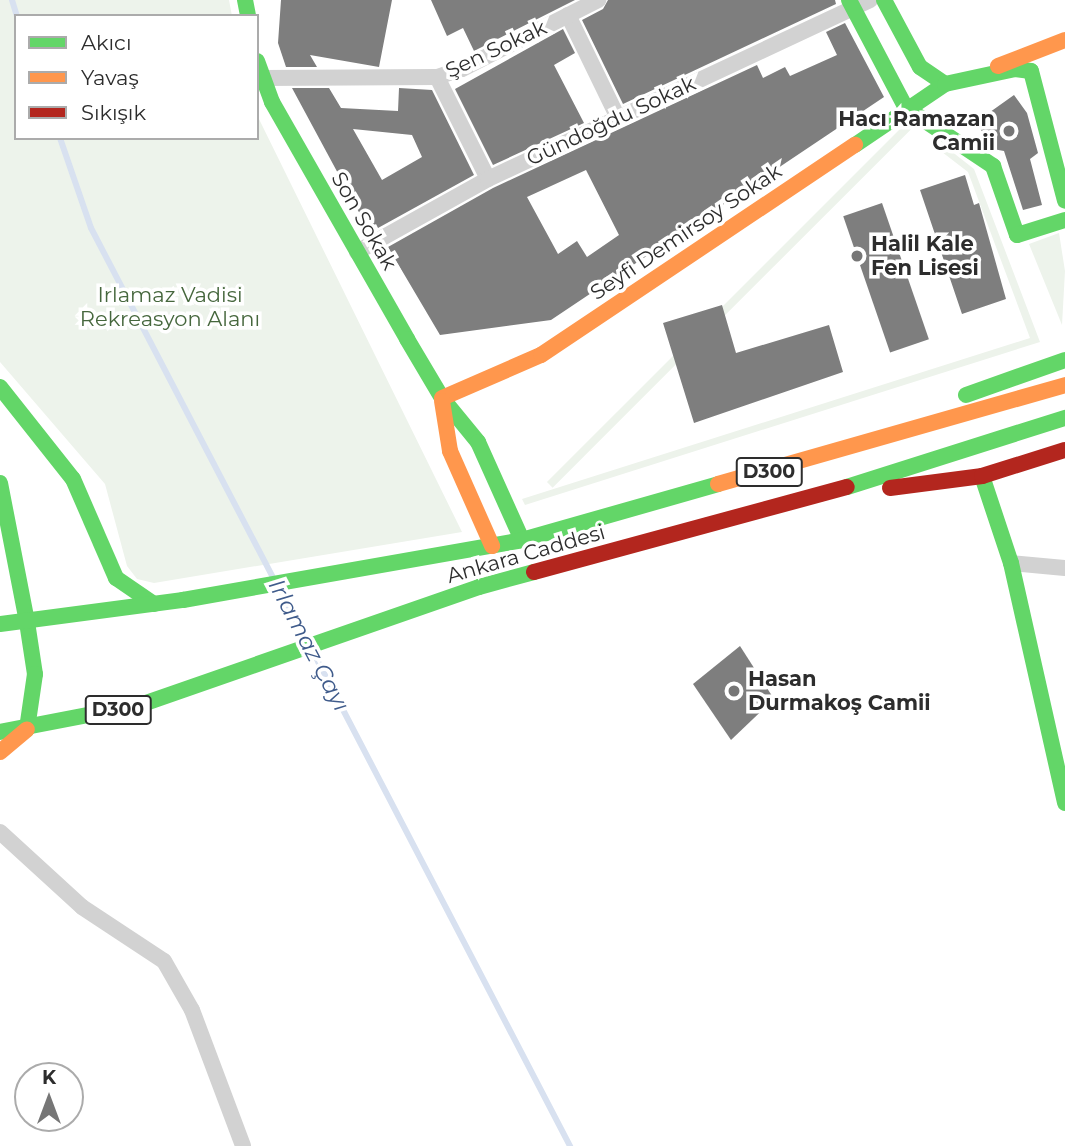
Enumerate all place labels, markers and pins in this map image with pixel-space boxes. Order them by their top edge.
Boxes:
place label: Hacı Ramazan Camii [838,106,995,156]
marker: Hacı Ramazan Camii [1001,123,1017,139]
place label: Halil Kale Fen Lisesi [871,231,979,281]
marker: Halil Kale Fen Lisesi [849,248,865,264]
place label: Hasan Durmakoş Camii [748,666,931,716]
marker: Hasan Durmakoş Camii [726,683,742,699]

